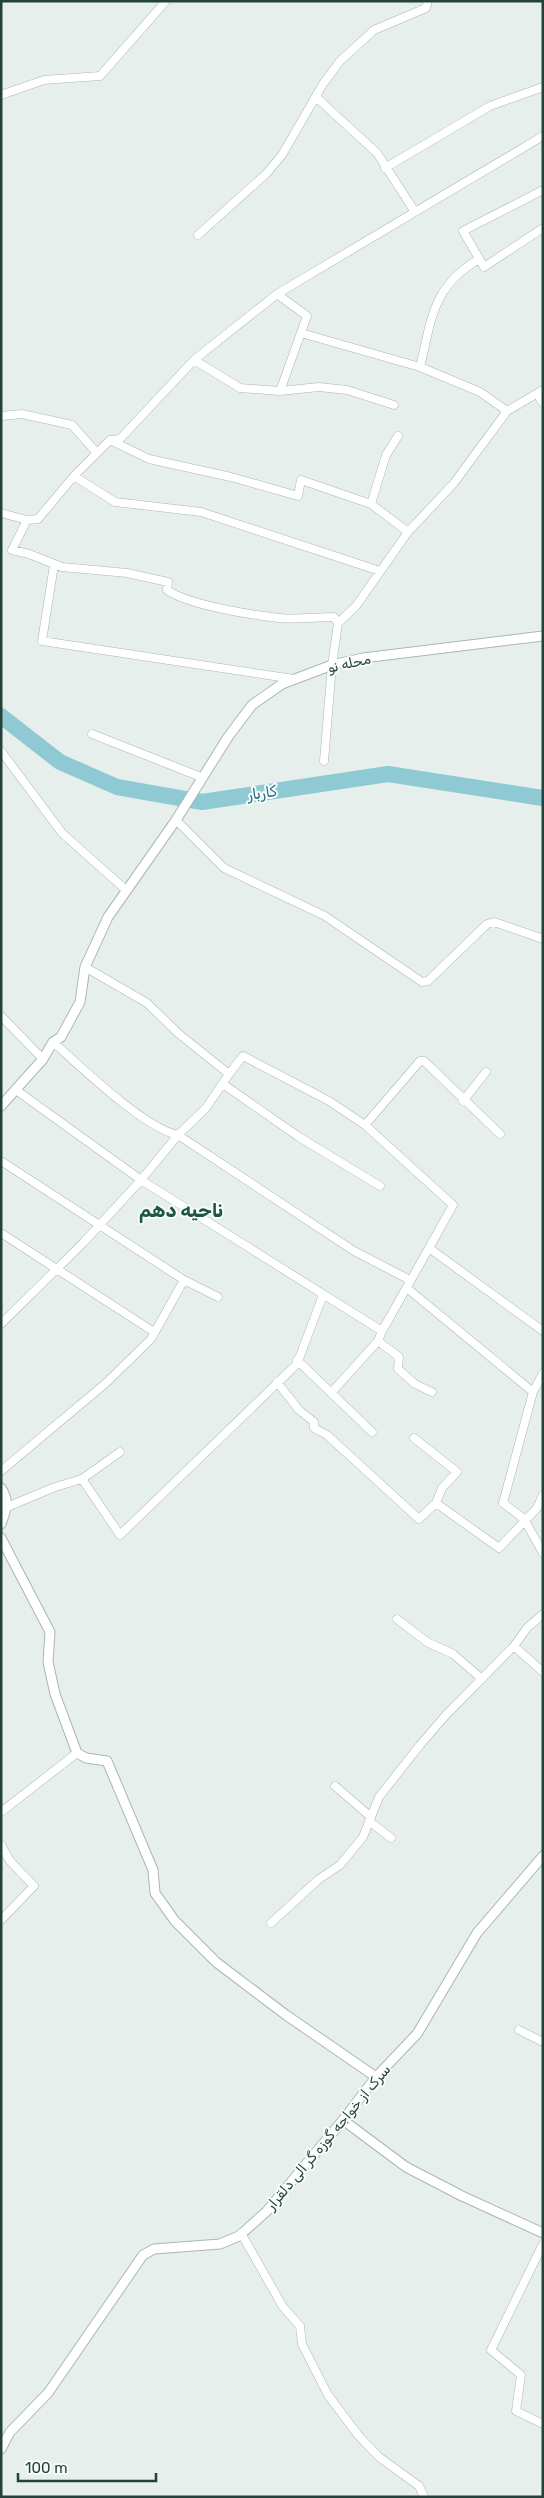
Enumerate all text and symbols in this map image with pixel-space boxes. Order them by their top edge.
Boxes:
street label: محله نو [326,650,373,677]
water label: کاربار [245,782,278,804]
district label: ناحیه دهم [139,1199,223,1223]
street label: سرک از خواجه گوزه گر الی دلقرار [262,2061,394,2214]
scale bar [18,2450,155,2482]
text: 100 m [25,2459,67,2477]

